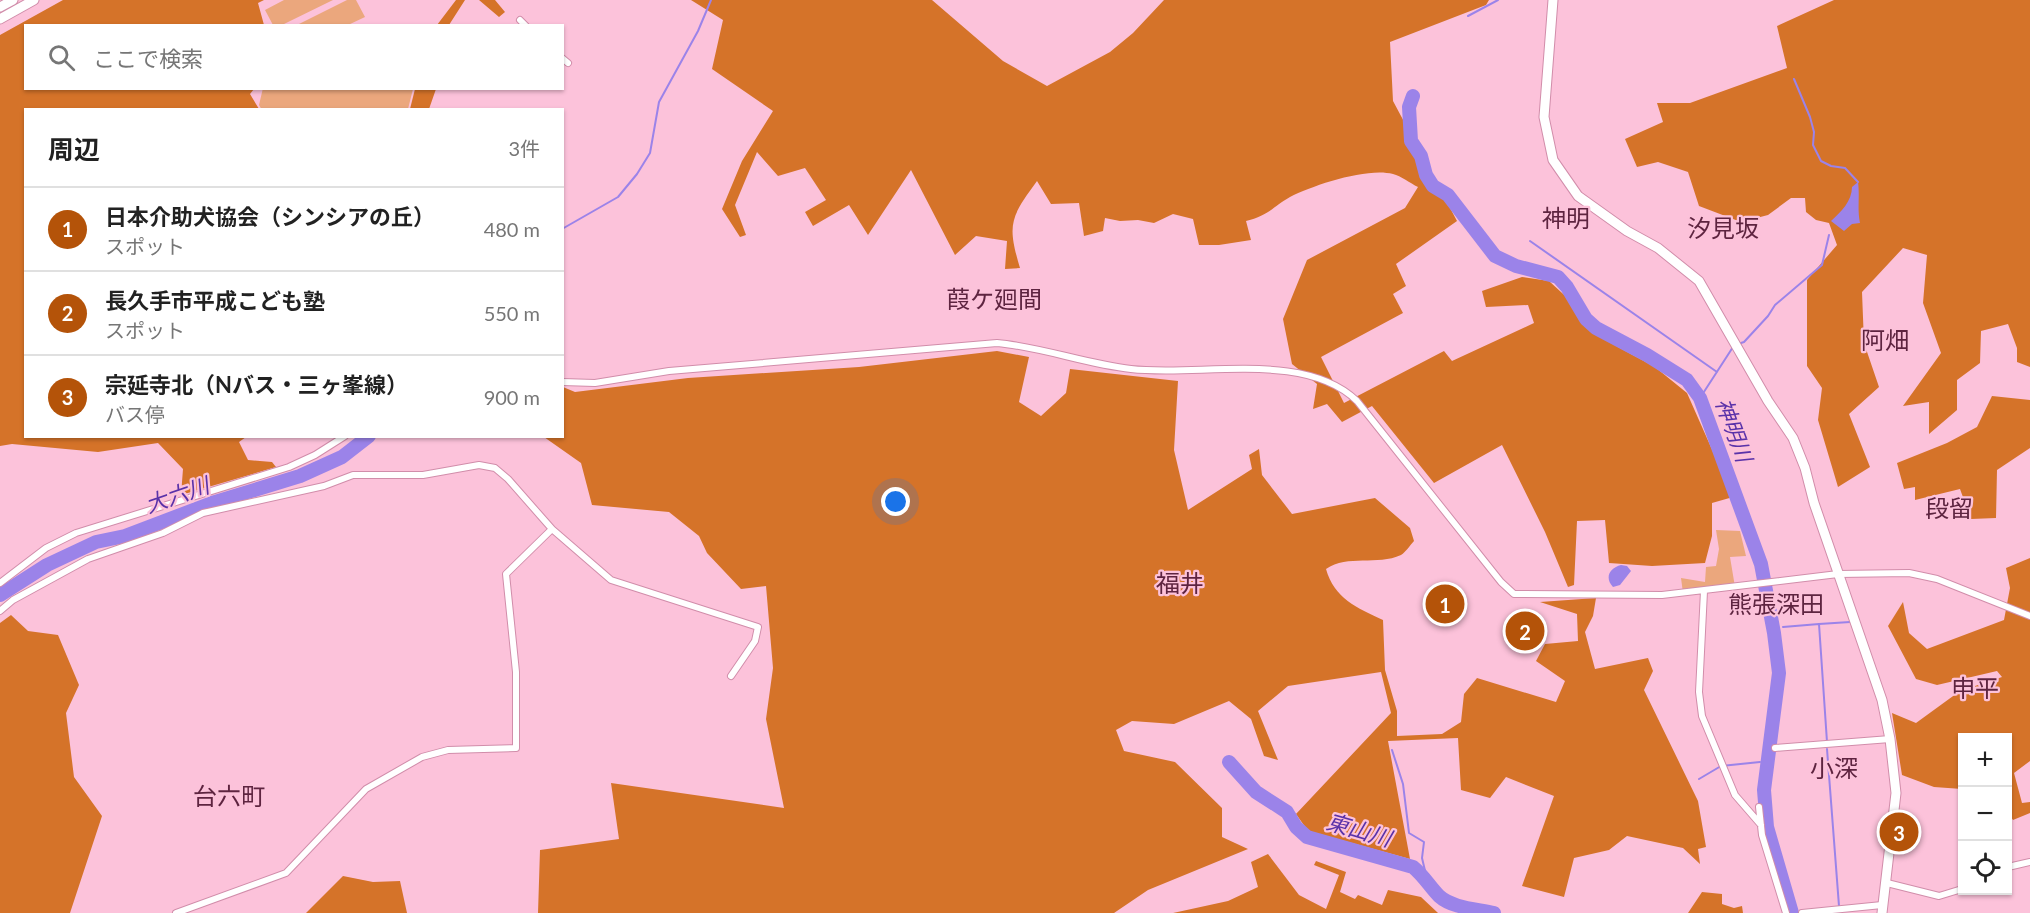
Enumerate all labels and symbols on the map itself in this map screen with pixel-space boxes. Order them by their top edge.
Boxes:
district label: 神明 [1542,203,1590,232]
district label: 汐見坂 [1687,213,1759,242]
district label: 葭ケ廻間 [946,284,1042,313]
district label: 阿畑 [1861,325,1909,354]
water label: 神明川 [1710,394,1759,467]
water label: 大六川 [141,470,214,518]
your location [881,487,910,516]
district label: 段留 [1925,493,1973,522]
district label: 福井 [1156,568,1204,597]
pin: 1 [1426,582,1464,626]
district label: 熊張深田 [1728,589,1824,618]
pin: 2 [1506,608,1544,654]
district label: 申平 [1951,673,1999,702]
district label: 小深 [1810,753,1858,782]
district label: 台六町 [193,781,265,810]
water label: 東山川 [1324,807,1396,852]
pin: 3 [1880,810,1918,854]

